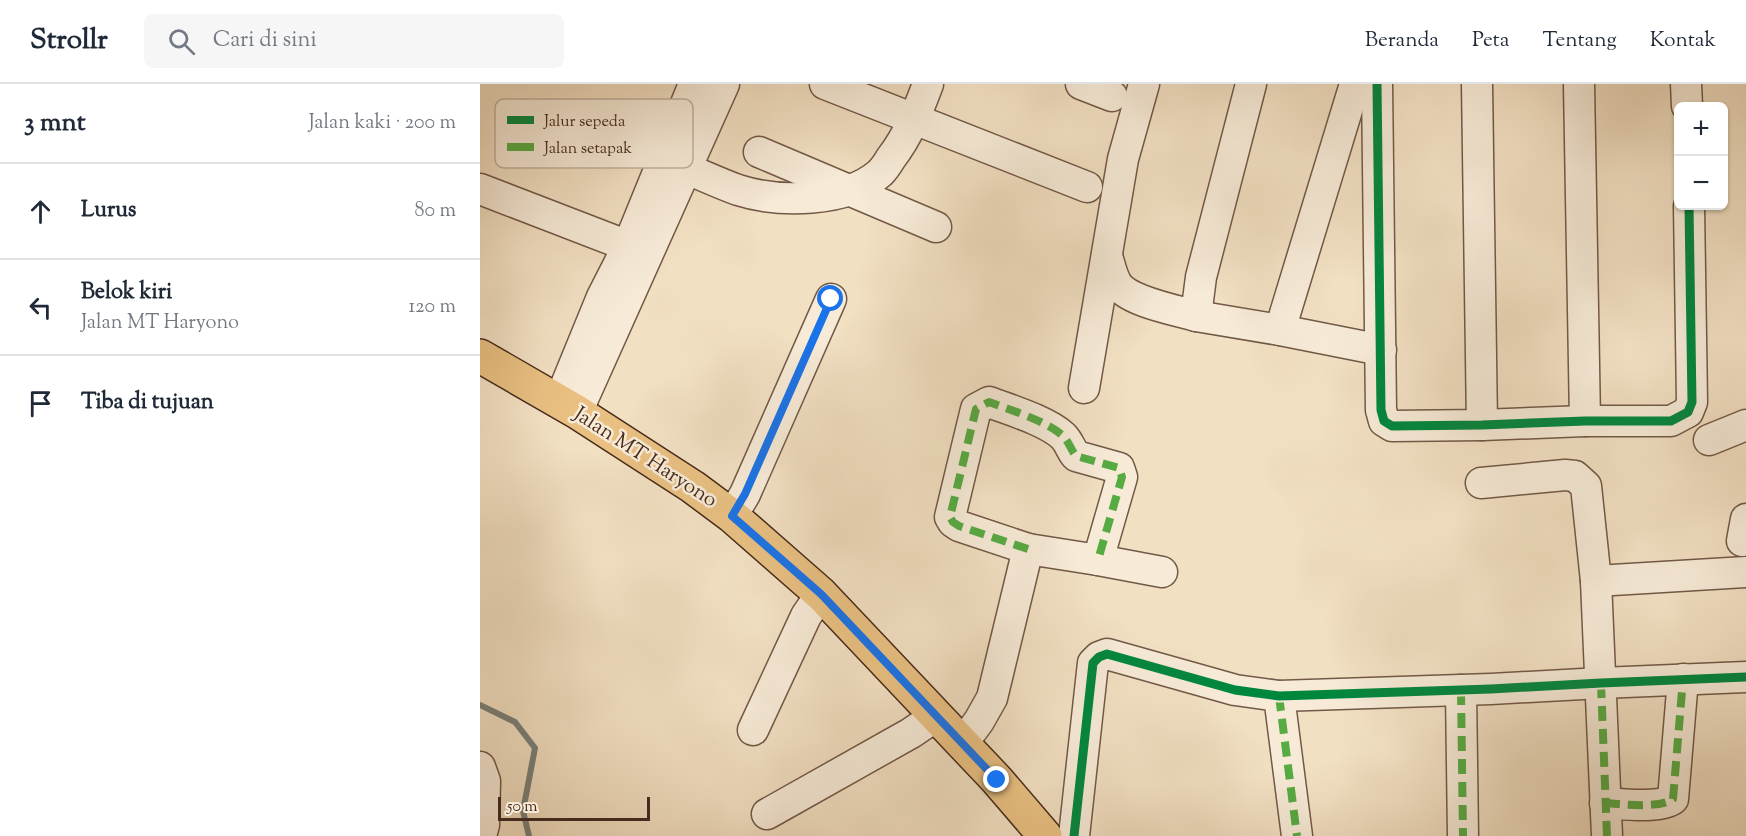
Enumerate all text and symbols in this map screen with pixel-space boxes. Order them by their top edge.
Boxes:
search box [144,14,564,68]
text: Strollr [30,21,108,61]
icon: search [165,25,198,58]
text: Cari di sini [213,25,317,57]
text: Beranda [1365,26,1439,56]
text: Peta [1472,26,1510,56]
text: Tentang [1543,26,1617,56]
text: Kontak [1650,26,1716,56]
legend [495,99,693,168]
map controls [1674,102,1728,210]
button: + [1674,102,1728,156]
text: 3 mnt [24,105,86,142]
text: Jalan kaki · 200 m [309,109,456,138]
text: Jalur sepeda [543,111,626,134]
text: Jalan setapak [543,138,632,161]
button: − [1674,156,1728,210]
icon: ahead [24,195,57,228]
text: Lurus [81,195,137,227]
text: 80 m [415,197,456,226]
text: Belok kiri [81,277,172,309]
route start [817,285,843,311]
icon: left [24,291,57,324]
text: 120 m [408,293,456,322]
text: Jalan MT Haryono [81,309,239,338]
icon: arrive [24,387,57,420]
text: Tiba di tujuan [81,387,214,419]
street label: Jalan MT Haryono [566,400,723,516]
route end [983,766,1009,792]
scale bar [498,794,650,822]
text: 50 m [507,796,538,819]

